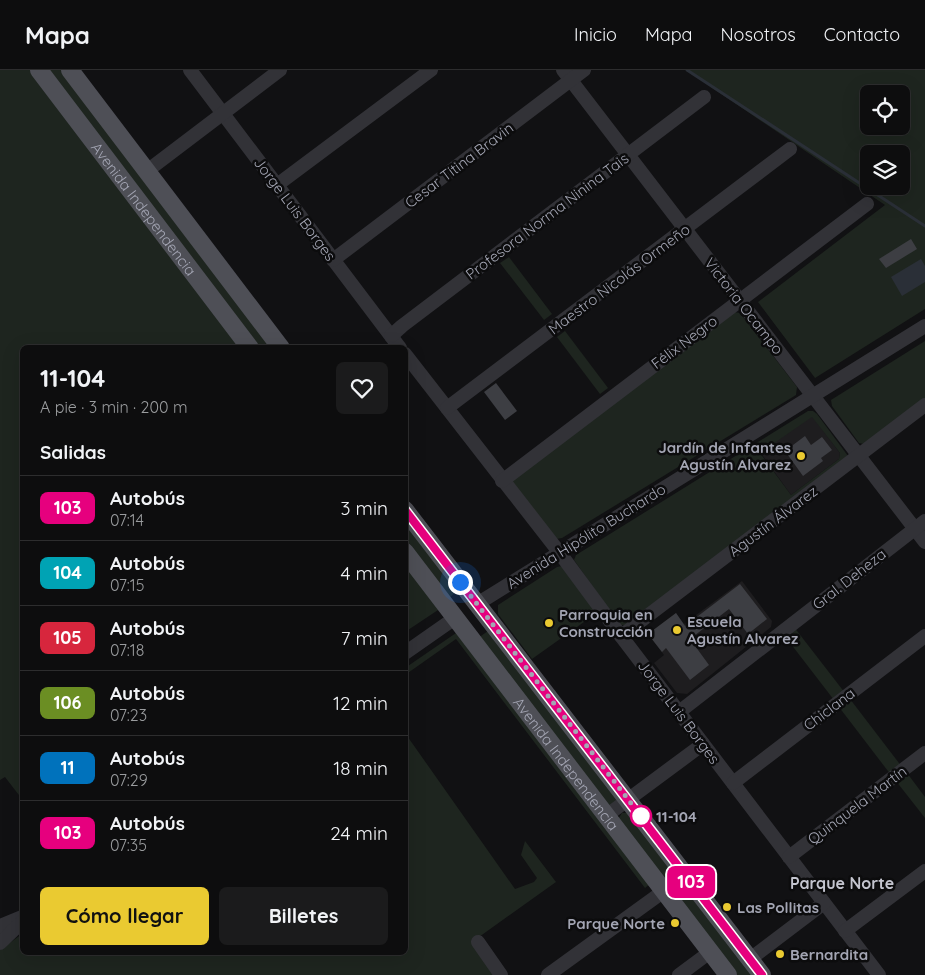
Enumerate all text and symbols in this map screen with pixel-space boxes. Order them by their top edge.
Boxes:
text: Mapa [25,20,90,50]
text: Inicio [574,23,617,46]
text: Mapa [645,23,693,46]
text: Nosotros [721,23,796,46]
text: Contacto [824,23,900,46]
map controls [860,85,910,195]
button: locate [860,85,910,135]
street label: Cesar Titina Bravin [401,118,517,212]
street label: Avenida Independencia [88,138,201,279]
button: layers [860,145,910,195]
street label: Profesora Norma Ninina Tais [462,149,632,283]
street label: Jorge Luis Borges [250,154,340,264]
street label: Maestro Nicolás Ormeño [544,220,694,338]
street label: Victoria Ocampo [700,254,788,358]
street label: Félix Negro [647,311,721,373]
button: heart [336,362,388,414]
text: 11-104 [40,363,105,393]
text: A pie · 3 min · 200 m [40,397,187,417]
place label: Jardín de Infantes Agustín Alvarez [658,438,791,474]
text: Salidas [40,440,106,464]
marker: Jardín de Infantes Agustín Alvarez [795,450,807,462]
street label: Avenida Hipólito Buchardo [503,479,669,593]
street label: Agustín Álvarez [725,481,821,561]
text: Autobús [110,486,185,510]
text: 103 [54,496,81,519]
text: 3 min [340,496,388,520]
text: 07:14 [110,510,144,530]
street label: Gral. Deheza [808,544,890,614]
text: Autobús [110,551,185,575]
text: 104 [53,561,82,584]
text: 4 min [340,561,388,585]
your location [448,570,473,595]
text: 07:15 [110,575,144,595]
place label: Parroquia en Construcción [559,605,653,641]
place label: Escuela Agustín Alvarez [687,612,798,648]
text: Autobús [110,616,185,640]
marker: Parroquia en Construcción [543,617,555,629]
marker: Escuela Agustín Alvarez [671,624,683,636]
text: 105 [53,626,82,649]
text: 7 min [341,626,388,650]
text: 07:18 [110,640,144,660]
street label: Jorge Luis Borges [634,657,724,767]
text: Autobús [110,681,185,705]
street label: Chiclana [799,683,859,735]
text: 106 [53,691,82,714]
text: 12 min [333,691,388,715]
street label: Avenida Independencia [510,693,623,834]
text: 07:23 [110,705,147,725]
text: Autobús [110,746,185,770]
text: 11 [60,756,75,779]
text: 18 min [333,756,388,780]
street label: Quinquela Martín [804,762,910,848]
text: 07:29 [110,770,148,790]
marker: 11-104 [630,805,652,827]
place label: 11-104 [656,807,697,826]
text: Autobús [110,811,185,835]
text: 103 [54,821,81,844]
text: 24 min [330,821,388,845]
text: 07:35 [110,835,147,855]
line badge: 103 [662,866,720,898]
text: 103 [677,870,705,893]
district label: Parque Norte [790,873,894,893]
button: Cómo llegar [40,887,209,945]
button: Billetes [219,887,388,945]
place label: Las Pollitas [737,898,819,917]
marker: Las Pollitas [721,901,733,913]
place label: Parque Norte [567,914,665,933]
marker: Parque Norte [669,917,681,929]
place label: Bernardita [790,945,868,964]
marker: Bernardita [774,948,786,960]

